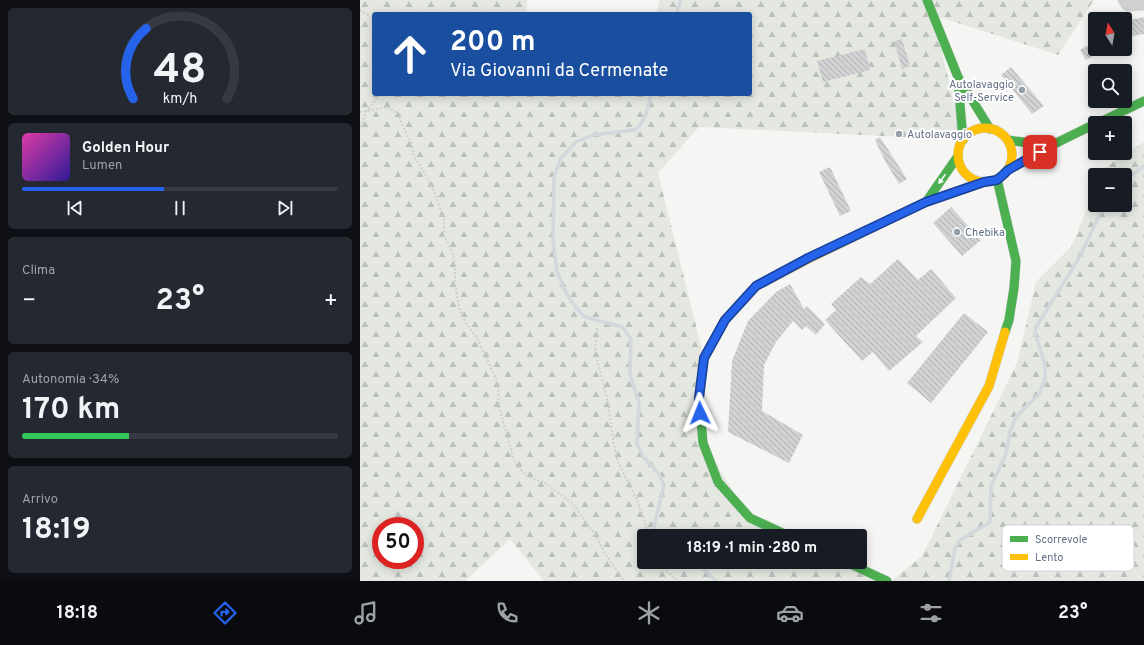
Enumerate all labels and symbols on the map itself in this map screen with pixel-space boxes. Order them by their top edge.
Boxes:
north arrow [1088,12,1132,56]
place label: Autolavaggio Self-Service [949,78,1014,105]
marker: Autolavaggio Self-Service [1017,85,1027,95]
place label: Autolavaggio [907,128,972,142]
marker: Autolavaggio [894,129,904,139]
pin [1023,135,1057,169]
one-way arrow [938,174,946,185]
place label: Chebika [965,226,1005,240]
marker: Chebika [952,227,962,237]
position arrow [679,392,721,434]
speed limit sign: 50 [372,517,424,569]
legend [1002,525,1134,571]
text: Scorrevole [1035,533,1088,547]
text: Lento [1035,551,1063,565]

